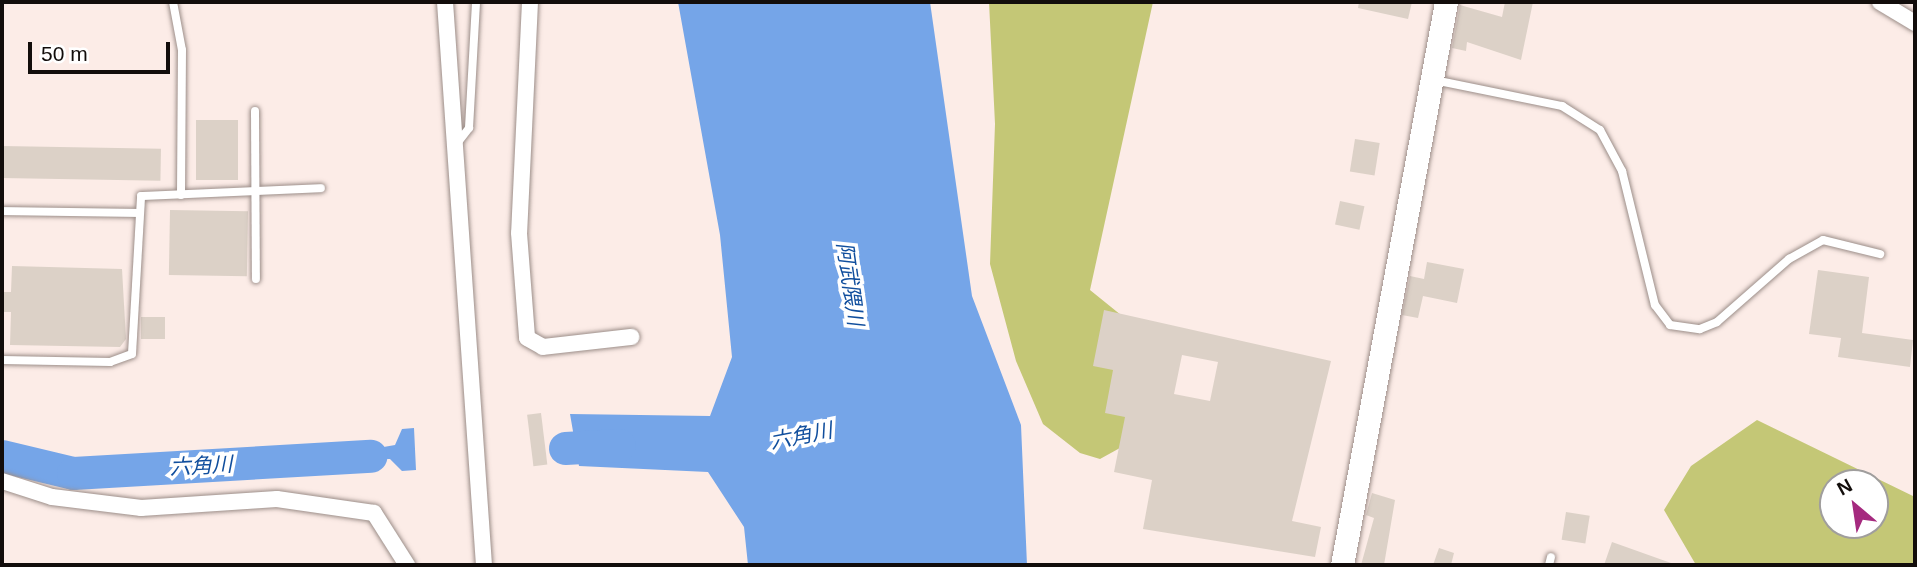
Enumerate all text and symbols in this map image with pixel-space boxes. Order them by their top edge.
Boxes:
scale bar [32,28,173,72]
text: 50 m [41,42,88,65]
water label: 阿武隈川 [832,241,868,327]
water label: 六角川 [768,418,834,454]
water label: 六角川 [169,452,233,480]
north arrow [1819,469,1889,539]
text: N [1833,474,1856,499]

